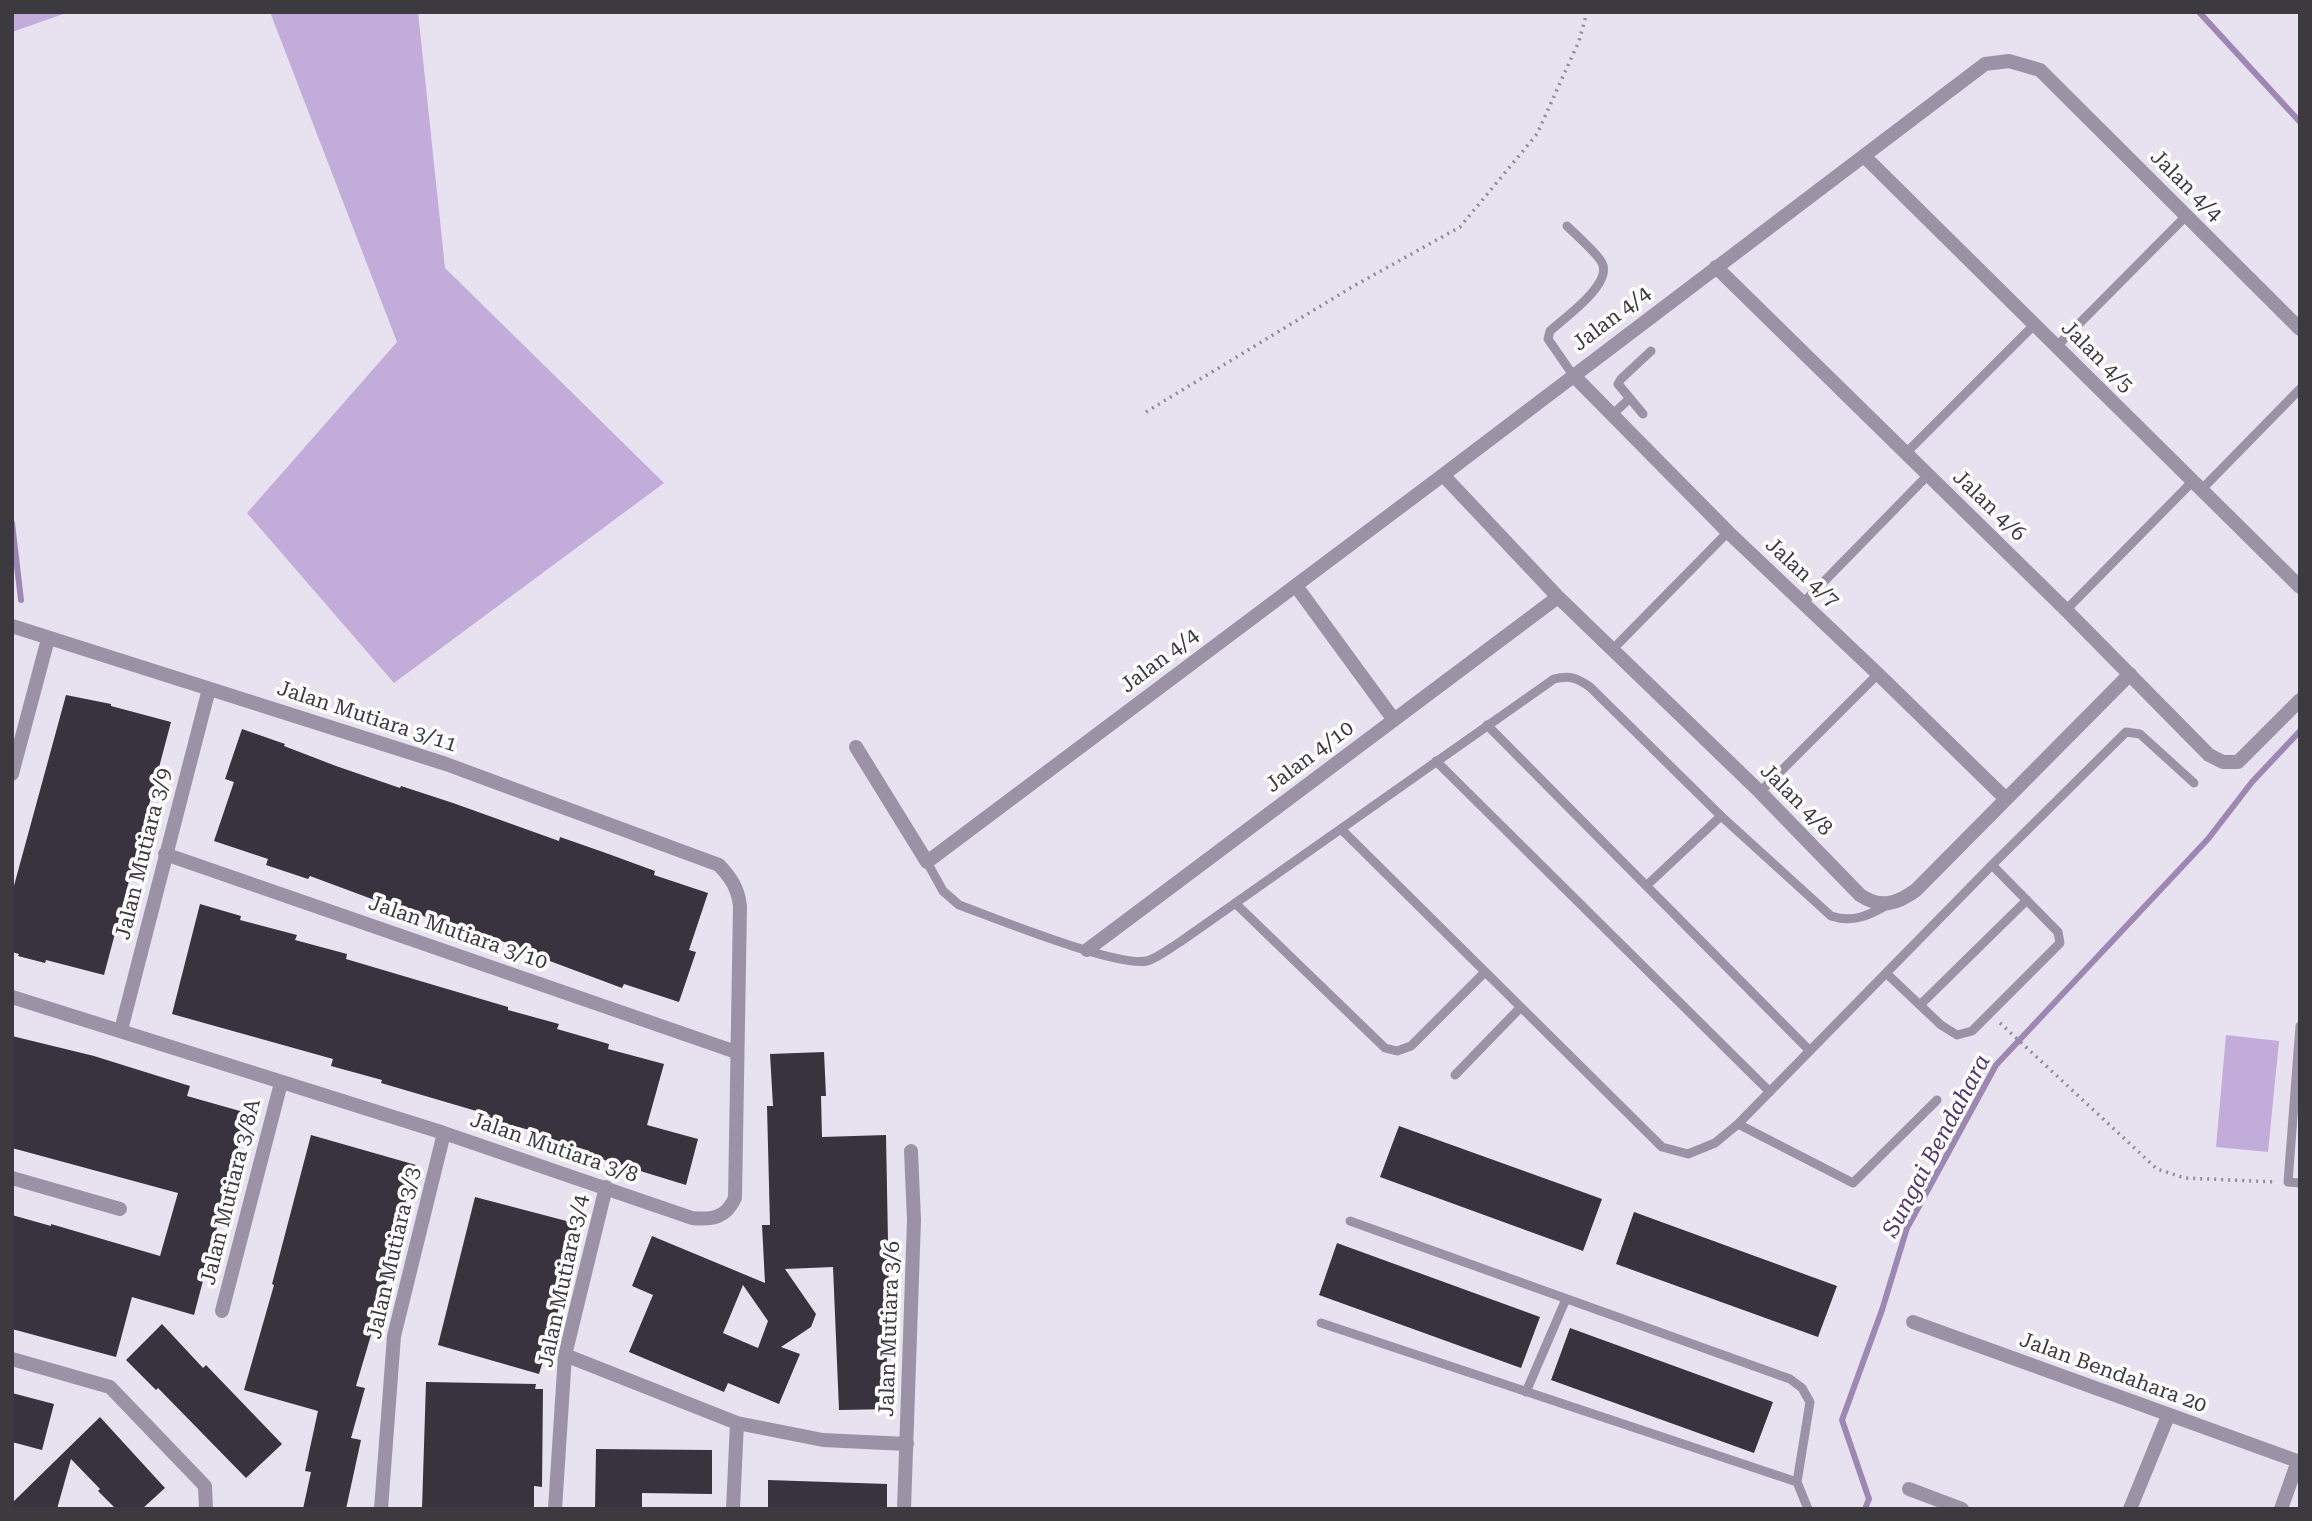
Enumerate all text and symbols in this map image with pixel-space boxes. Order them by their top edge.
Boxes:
street label: Jalan 4/4 [2145,145,2227,227]
street label: Jalan 4/4 [1568,281,1656,357]
street label: Jalan 4/5 [2056,316,2138,398]
street label: Jalan 4/6 [1947,465,2031,547]
street label: Jalan 4/7 [1760,532,1844,614]
street label: Jalan 4/4 [1116,623,1204,699]
street label: Jalan Mutiara 3/11 [274,676,460,758]
street label: Jalan 4/10 [1261,716,1359,798]
street label: Jalan 4/8 [1755,759,1837,841]
street label: Jalan Mutiara 3/9 [111,766,177,942]
street label: Jalan Mutiara 3/10 [365,891,551,975]
water label: Sungai Bendahara [1877,1050,1997,1242]
street label: Jalan Mutiara 3/8A [196,1097,266,1287]
street label: Jalan Mutiara 3/8 [467,1107,641,1189]
street label: Jalan Mutiara 3/3 [362,1165,426,1341]
street label: Jalan Mutiara 3/4 [533,1192,595,1370]
street label: Jalan Mutiara 3/6 [874,1241,906,1417]
street label: Jalan Bendahara 20 [2016,1327,2210,1419]

